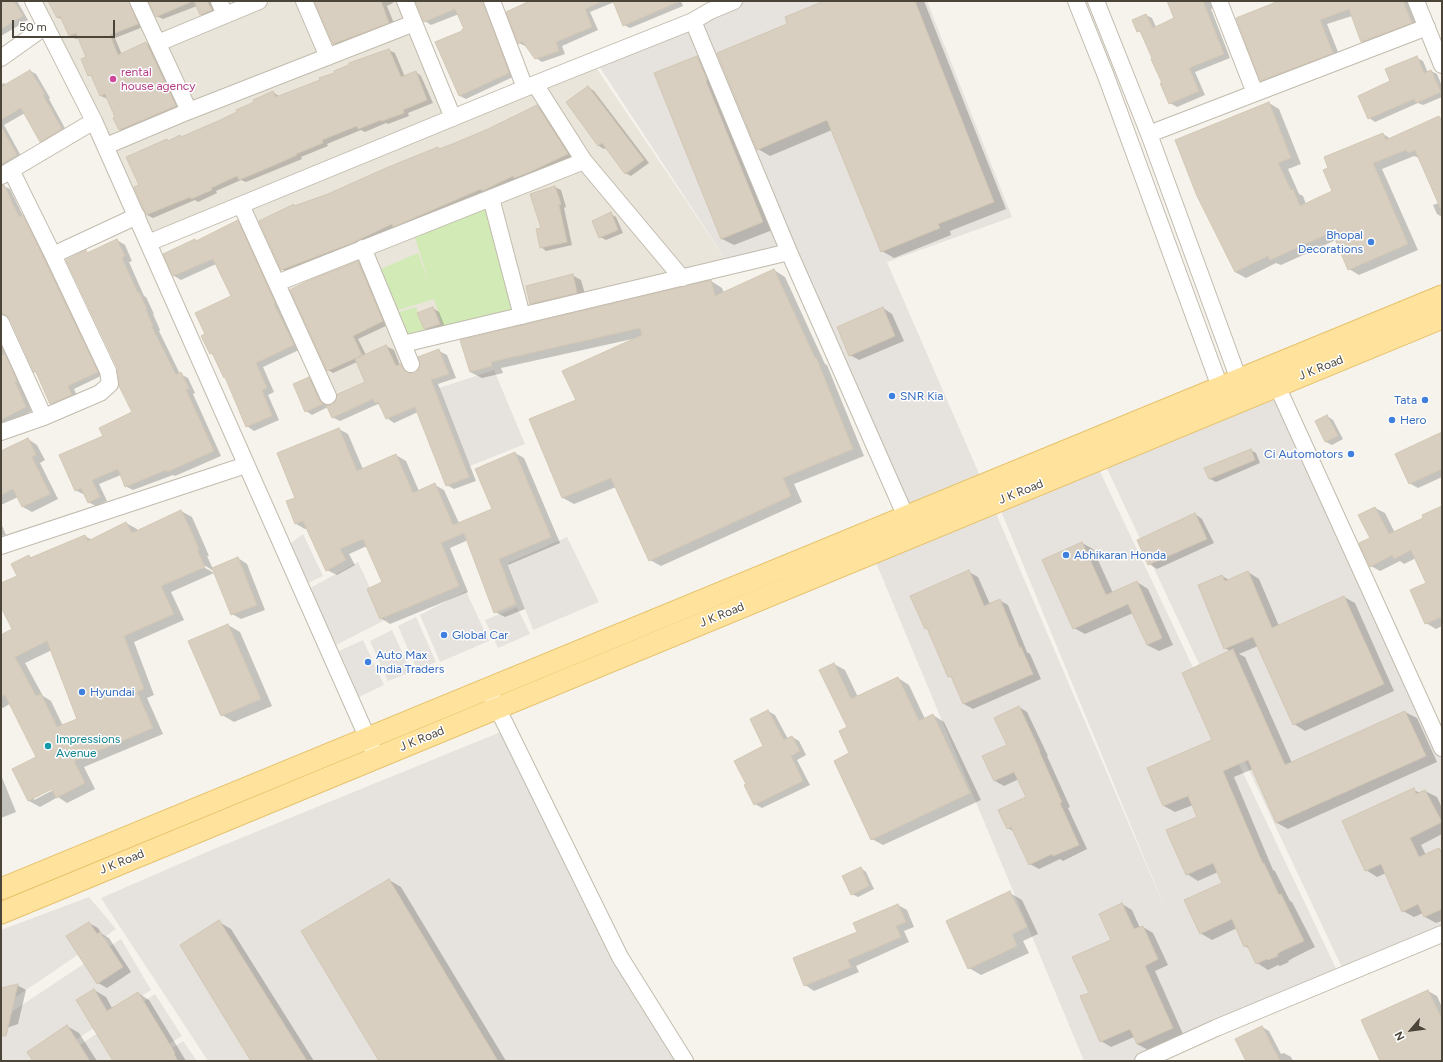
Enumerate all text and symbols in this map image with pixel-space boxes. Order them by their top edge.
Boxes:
scale bar [14,12,117,38]
text: 50 m [19,20,47,34]
place label: rental house agency [121,65,196,93]
marker: rental house agency [108,74,118,84]
place label: Bhopal Decorations [1298,228,1363,256]
marker: Bhopal Decorations [1366,237,1376,247]
street label: J K Road [1296,353,1346,383]
place label: SNR Kia [900,389,943,403]
marker: SNR Kia [887,391,897,401]
place label: Tata [1394,393,1417,407]
marker: Tata [1420,395,1430,405]
place label: Hero [1400,413,1427,427]
marker: Hero [1387,415,1397,425]
place label: Ci Automotors [1264,447,1343,461]
marker: Ci Automotors [1346,449,1356,459]
street label: J K Road [996,477,1046,507]
place label: Abhikaran Honda [1074,548,1166,562]
marker: Abhikaran Honda [1061,550,1071,560]
street label: J K Road [697,600,747,630]
place label: Global Car [452,628,508,642]
marker: Global Car [439,630,449,640]
place label: Auto Max India Traders [376,648,444,676]
marker: Auto Max India Traders [363,657,373,667]
place label: Hyundai [90,685,135,699]
marker: Hyundai [77,687,87,697]
street label: J K Road [397,724,447,754]
place label: Impressions Avenue [56,732,120,760]
marker: Impressions Avenue [43,741,53,751]
street label: J K Road [97,847,147,877]
north arrow [1391,1010,1431,1050]
text: N [1392,1029,1408,1043]

